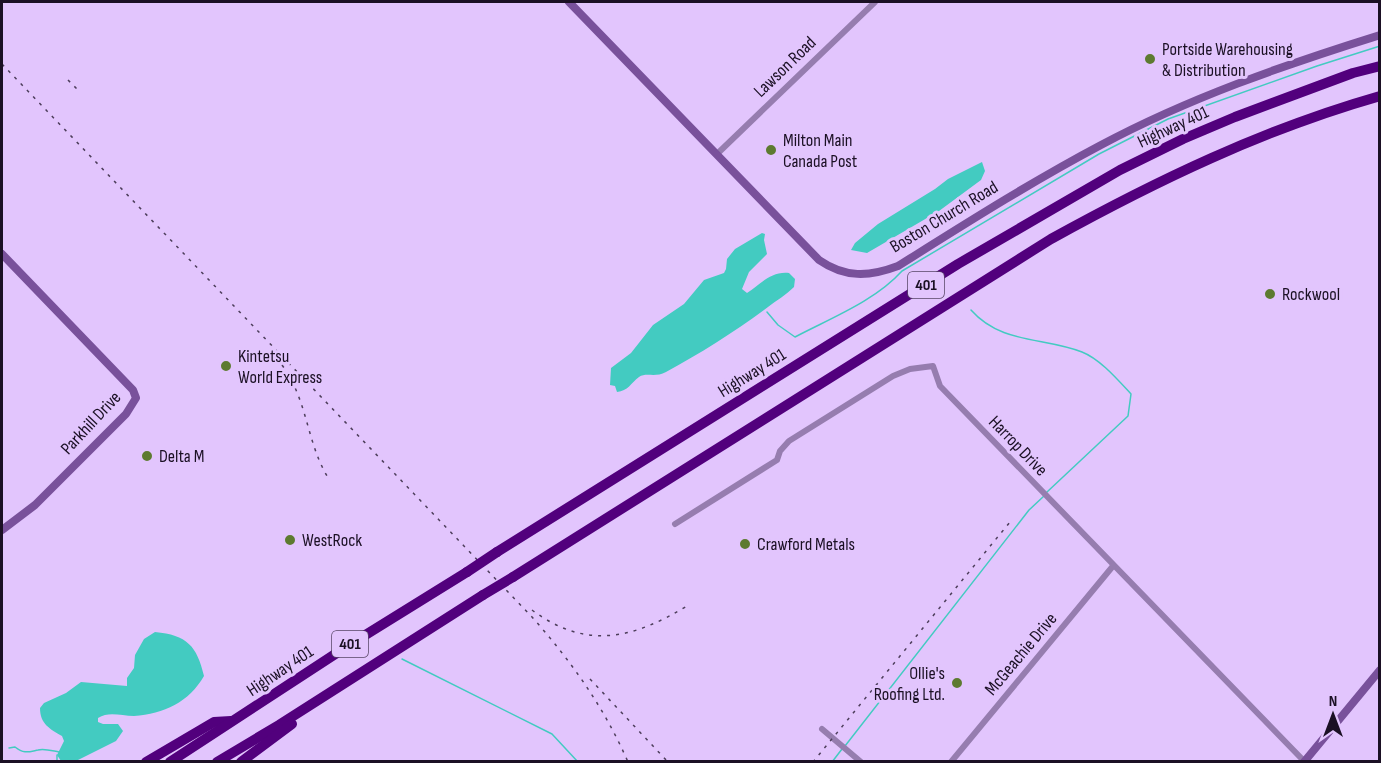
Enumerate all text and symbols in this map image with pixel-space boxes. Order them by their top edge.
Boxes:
street label: Lawson Road [750,32,820,102]
place label: Portside Warehousing & Distribution [1162,39,1293,81]
marker: Portside Warehousing & Distribution [1143,52,1157,66]
street label: Highway 401 [1134,101,1212,153]
place label: Milton Main Canada Post [783,130,858,172]
marker: Milton Main Canada Post [764,143,778,157]
street label: Boston Church Road [886,177,1002,257]
road number: 401 [908,272,944,298]
place label: Rockwool [1282,284,1340,305]
marker: Rockwool [1263,287,1277,301]
street label: Highway 401 [714,344,790,402]
place label: Kintetsu World Express [238,346,322,388]
marker: Kintetsu World Express [219,359,233,373]
street label: Parkhill Drive [57,387,125,459]
street label: Harrop Drive [984,412,1052,480]
place label: Delta M [159,446,204,467]
marker: Delta M [140,449,154,463]
place label: WestRock [302,530,362,551]
marker: WestRock [283,533,297,547]
place label: Crawford Metals [757,534,855,555]
marker: Crawford Metals [738,537,752,551]
street label: McGeachie Drive [981,609,1061,699]
road number: 401 [332,631,368,657]
street label: Highway 401 [243,641,318,701]
place label: Ollie's Roofing Ltd. [874,663,945,705]
marker: Ollie's Roofing Ltd. [950,676,964,690]
north arrow [1303,685,1363,745]
text: N [1329,692,1337,711]

